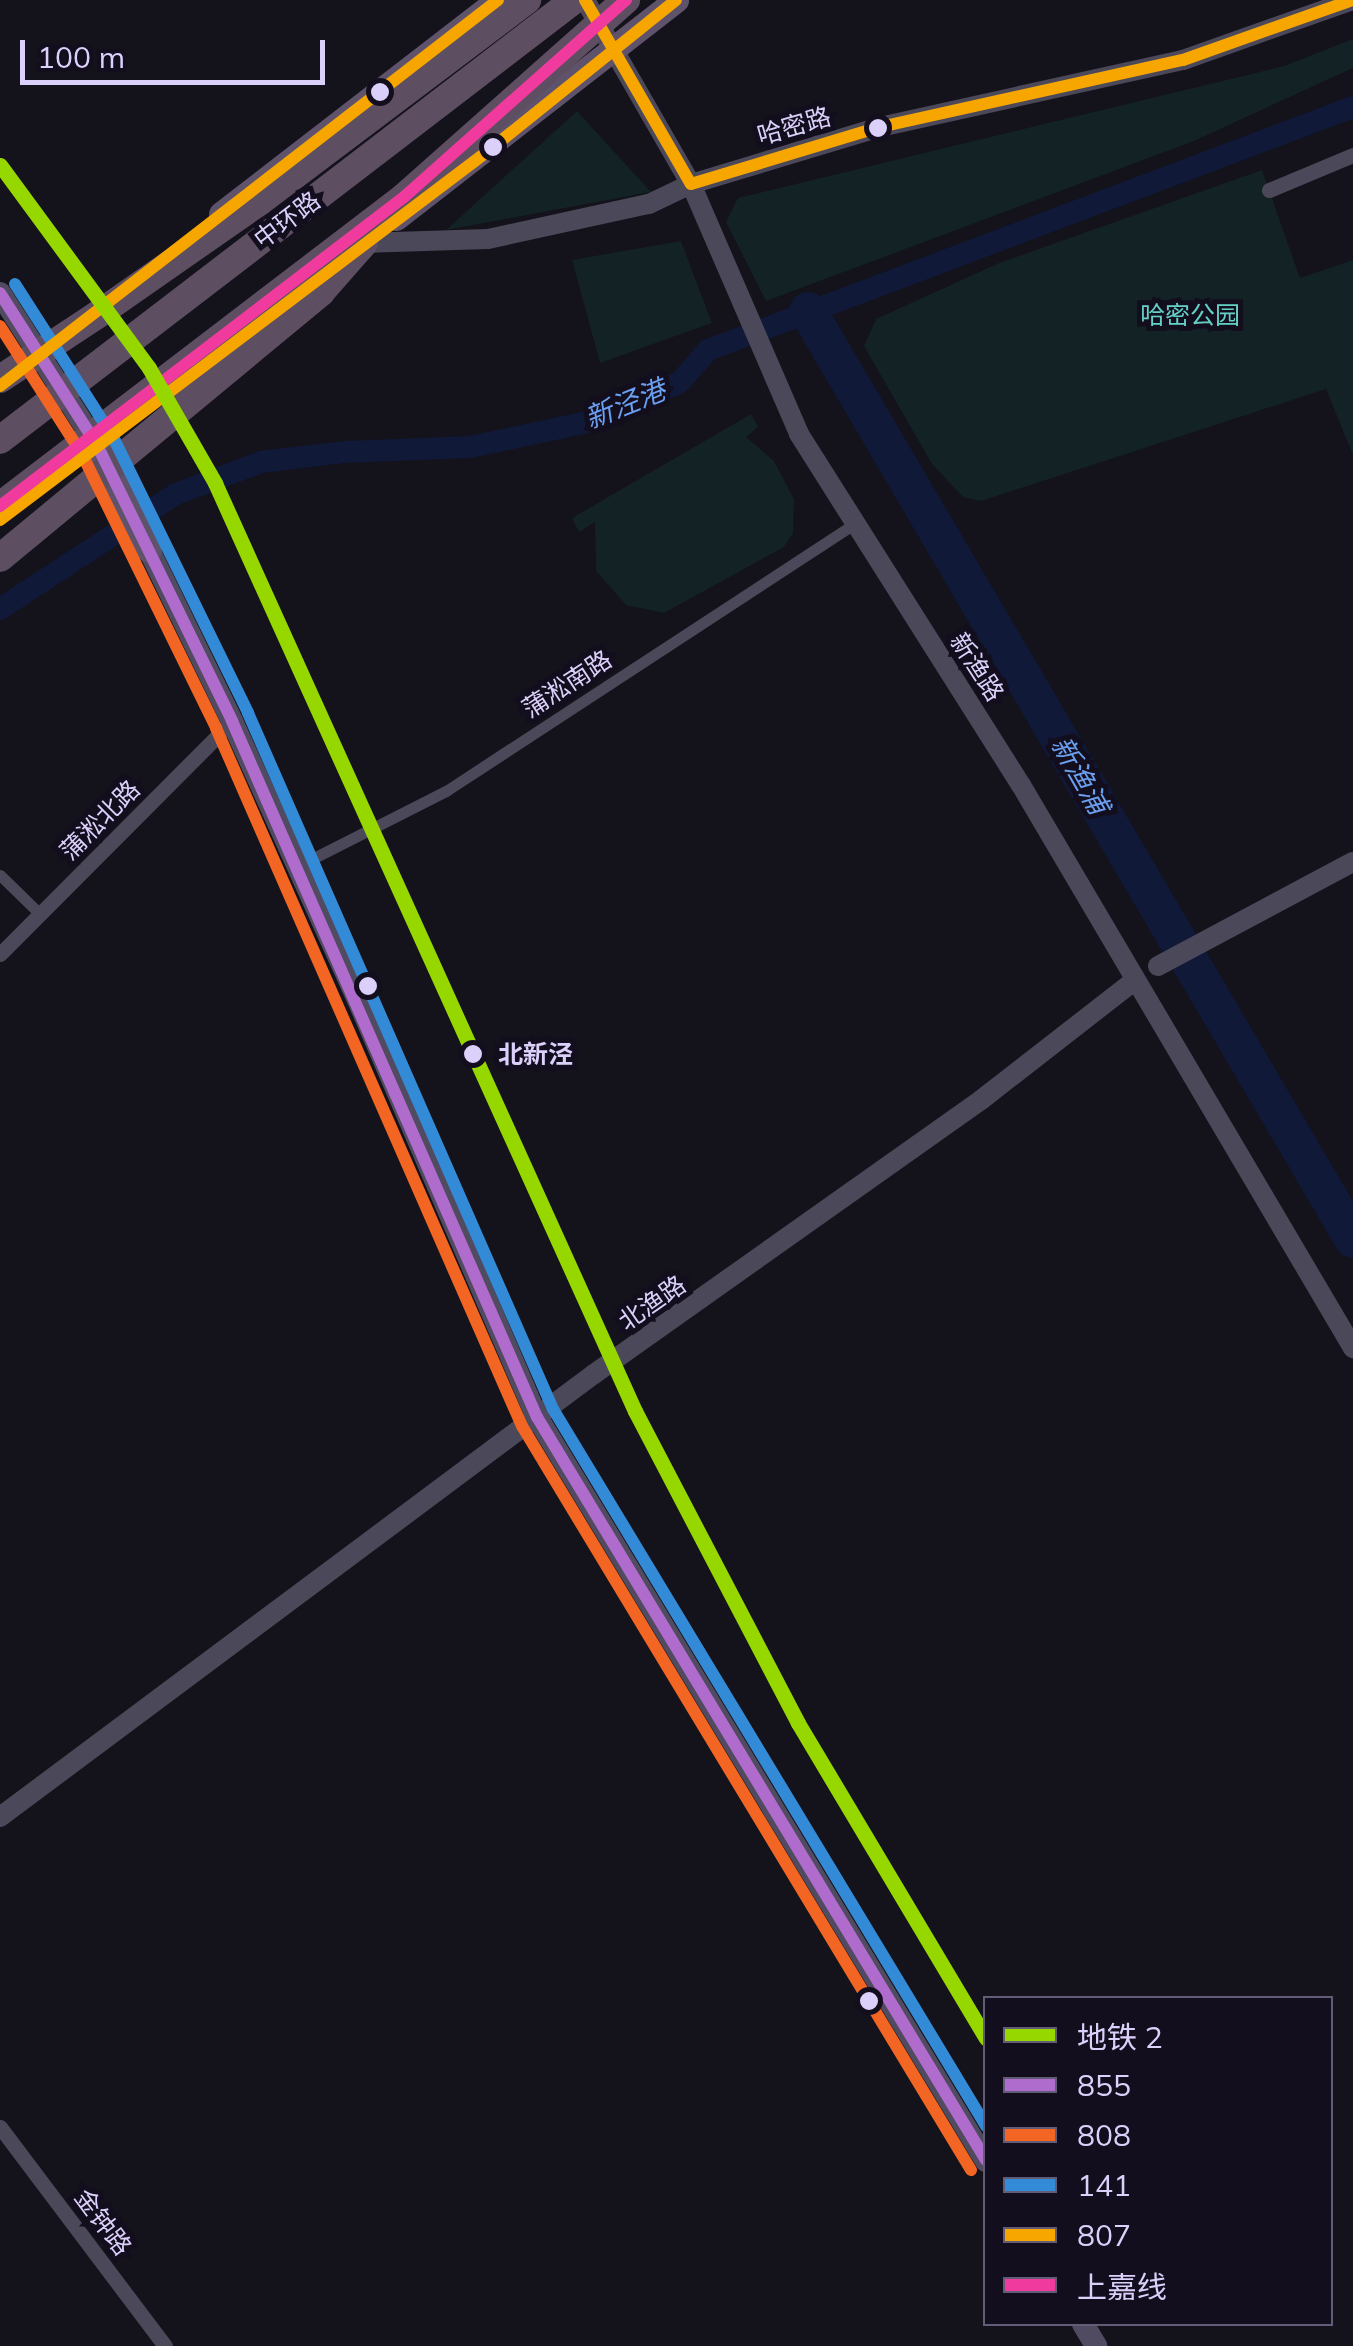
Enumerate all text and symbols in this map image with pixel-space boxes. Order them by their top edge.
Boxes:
scale bar [25,20,330,82]
text: 100 m [37,38,125,76]
unlabelled marker [370,82,390,102]
street label: 哈密路 [754,101,834,151]
unlabelled marker [868,118,888,138]
unlabelled marker [483,137,503,157]
street label: 中环路 [248,185,326,255]
park label: 哈密公园 [1140,300,1240,330]
water label: 新泾港 [580,373,670,435]
street label: 新渔路 [944,627,1010,707]
street label: 蒲淞南路 [517,644,617,724]
water label: 新渔浦 [1044,730,1116,820]
street label: 蒲淞北路 [54,774,146,866]
unlabelled marker [358,976,378,996]
marker: 北新泾 [457,1038,489,1070]
place label: 北新泾 [498,1039,573,1069]
street label: 北渔路 [613,1269,691,1337]
unlabelled marker [859,1991,879,2011]
legend [983,1996,1333,2326]
text: 地铁 2 [1077,2018,1163,2056]
text: 855 [1077,2066,1131,2104]
text: 808 [1077,2116,1131,2154]
text: 141 [1077,2166,1131,2204]
street label: 金钟路 [68,2183,138,2261]
text: 807 [1077,2216,1131,2254]
text: 上嘉线 [1077,2268,1167,2306]

